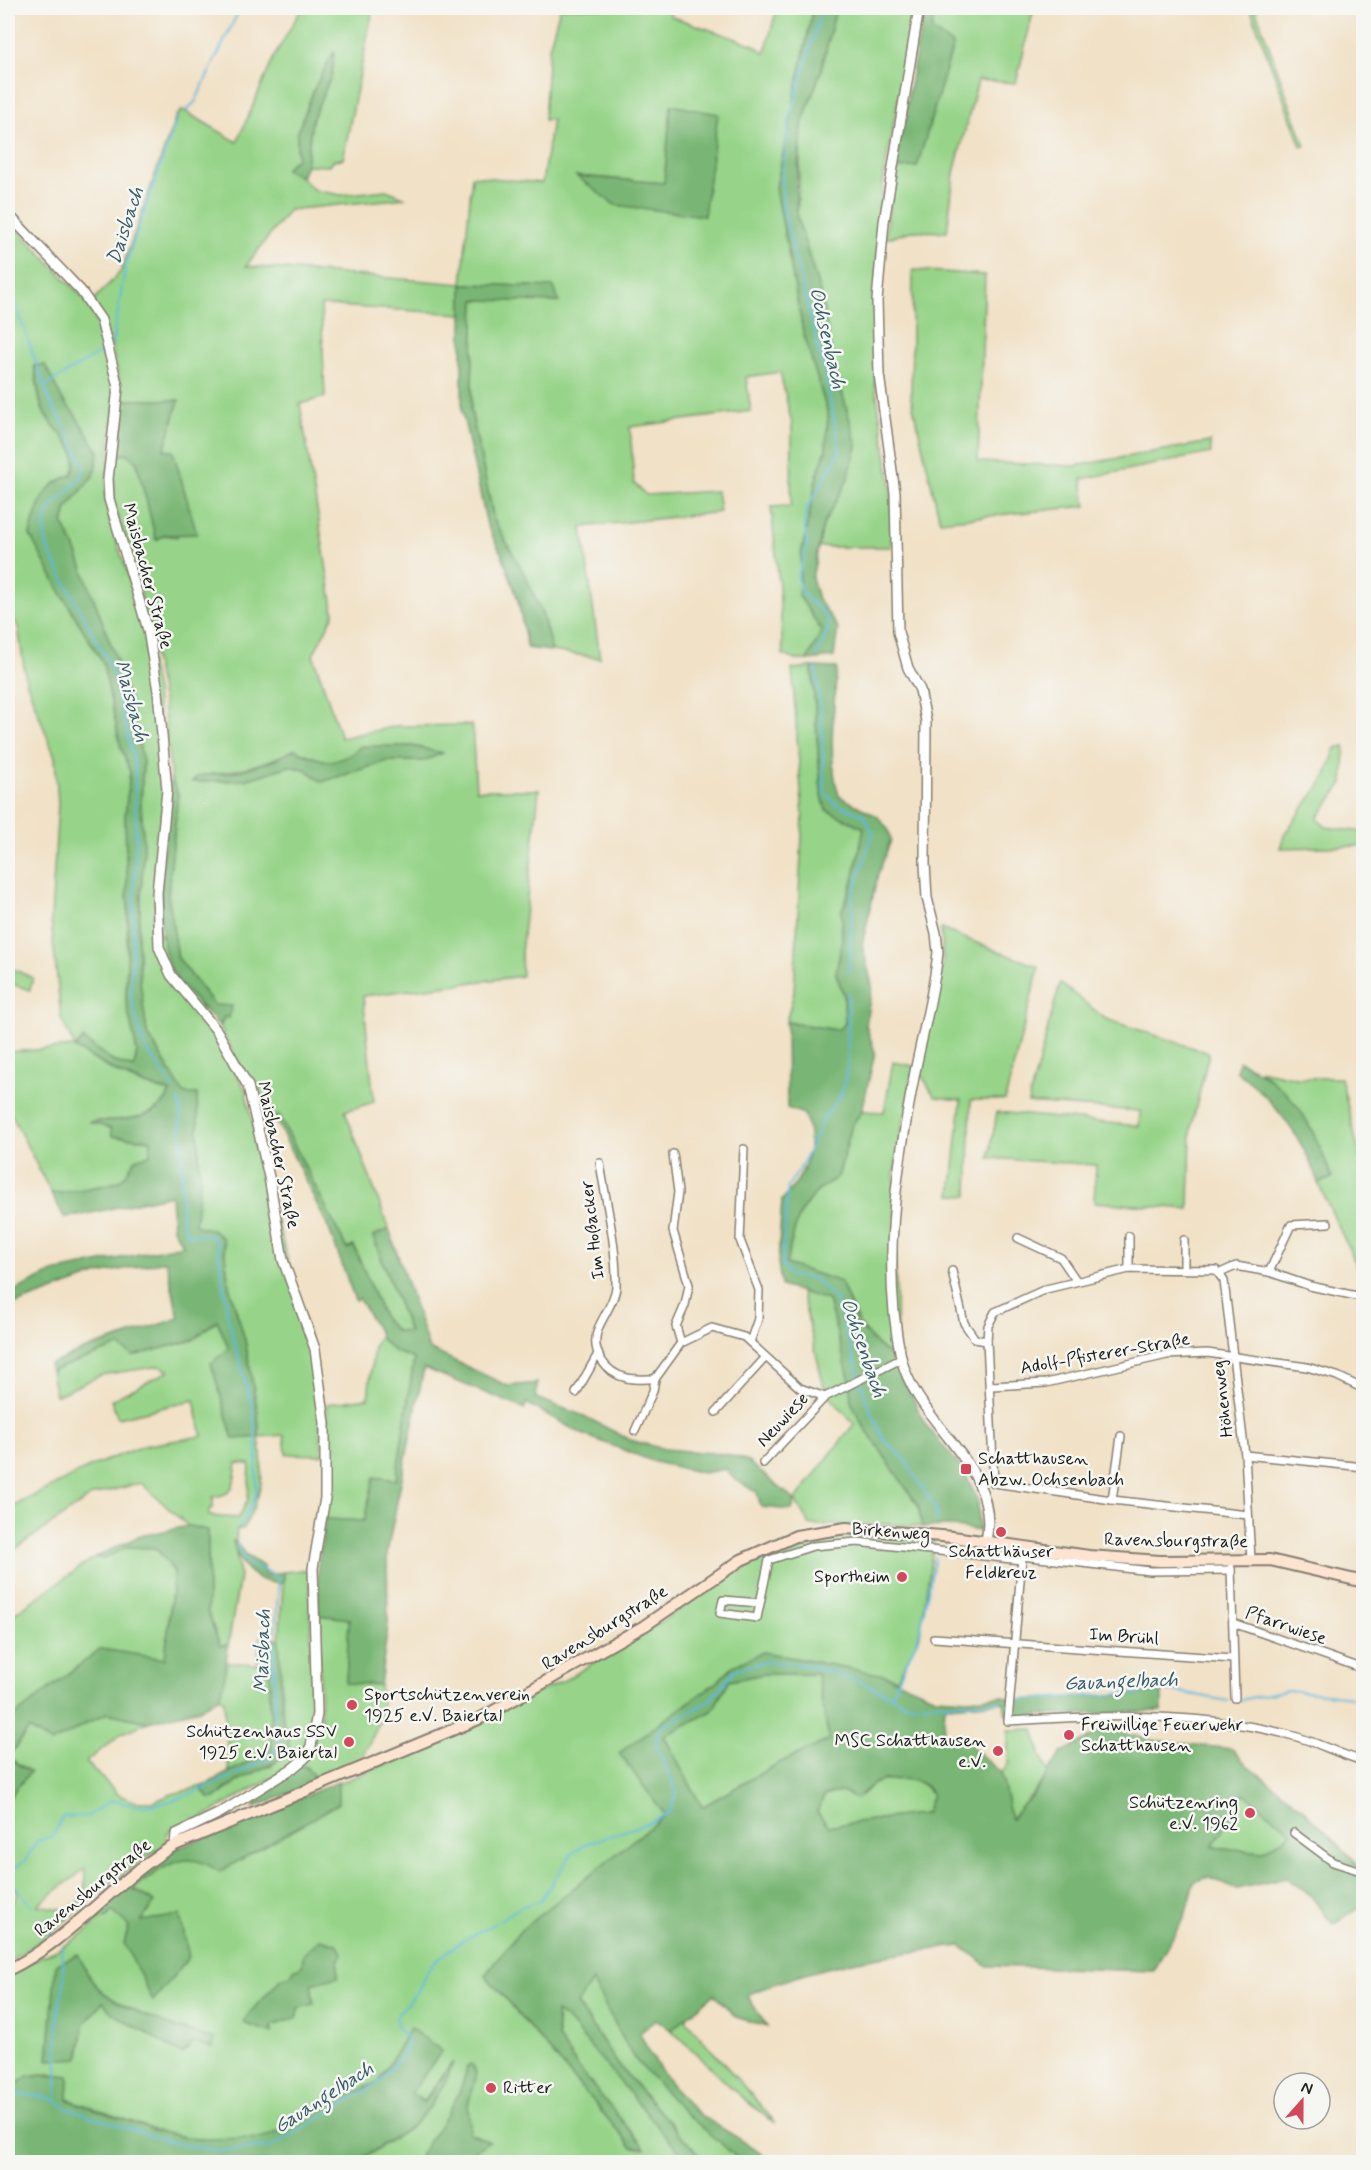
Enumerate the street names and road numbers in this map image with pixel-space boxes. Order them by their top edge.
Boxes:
street label: Maisbacher Straße [116,500,178,652]
street label: Maisbacher Straße [251,1079,305,1231]
street label: Im Hoßacker [575,1179,611,1281]
street label: Adolf-Pfisterer-Straße [1018,1327,1192,1381]
street label: Höhenweg [1206,1359,1240,1439]
street label: Neuwiese [752,1387,814,1453]
street label: Birkenweg [851,1517,931,1548]
street label: Ravensburgstraße [1104,1528,1248,1554]
street label: Ravensburgstraße [538,1580,673,1676]
street label: Pfarrwiese [1242,1601,1330,1651]
street label: Im Brühl [1088,1623,1160,1651]
street label: Ravensburgstraße [30,1833,157,1943]

